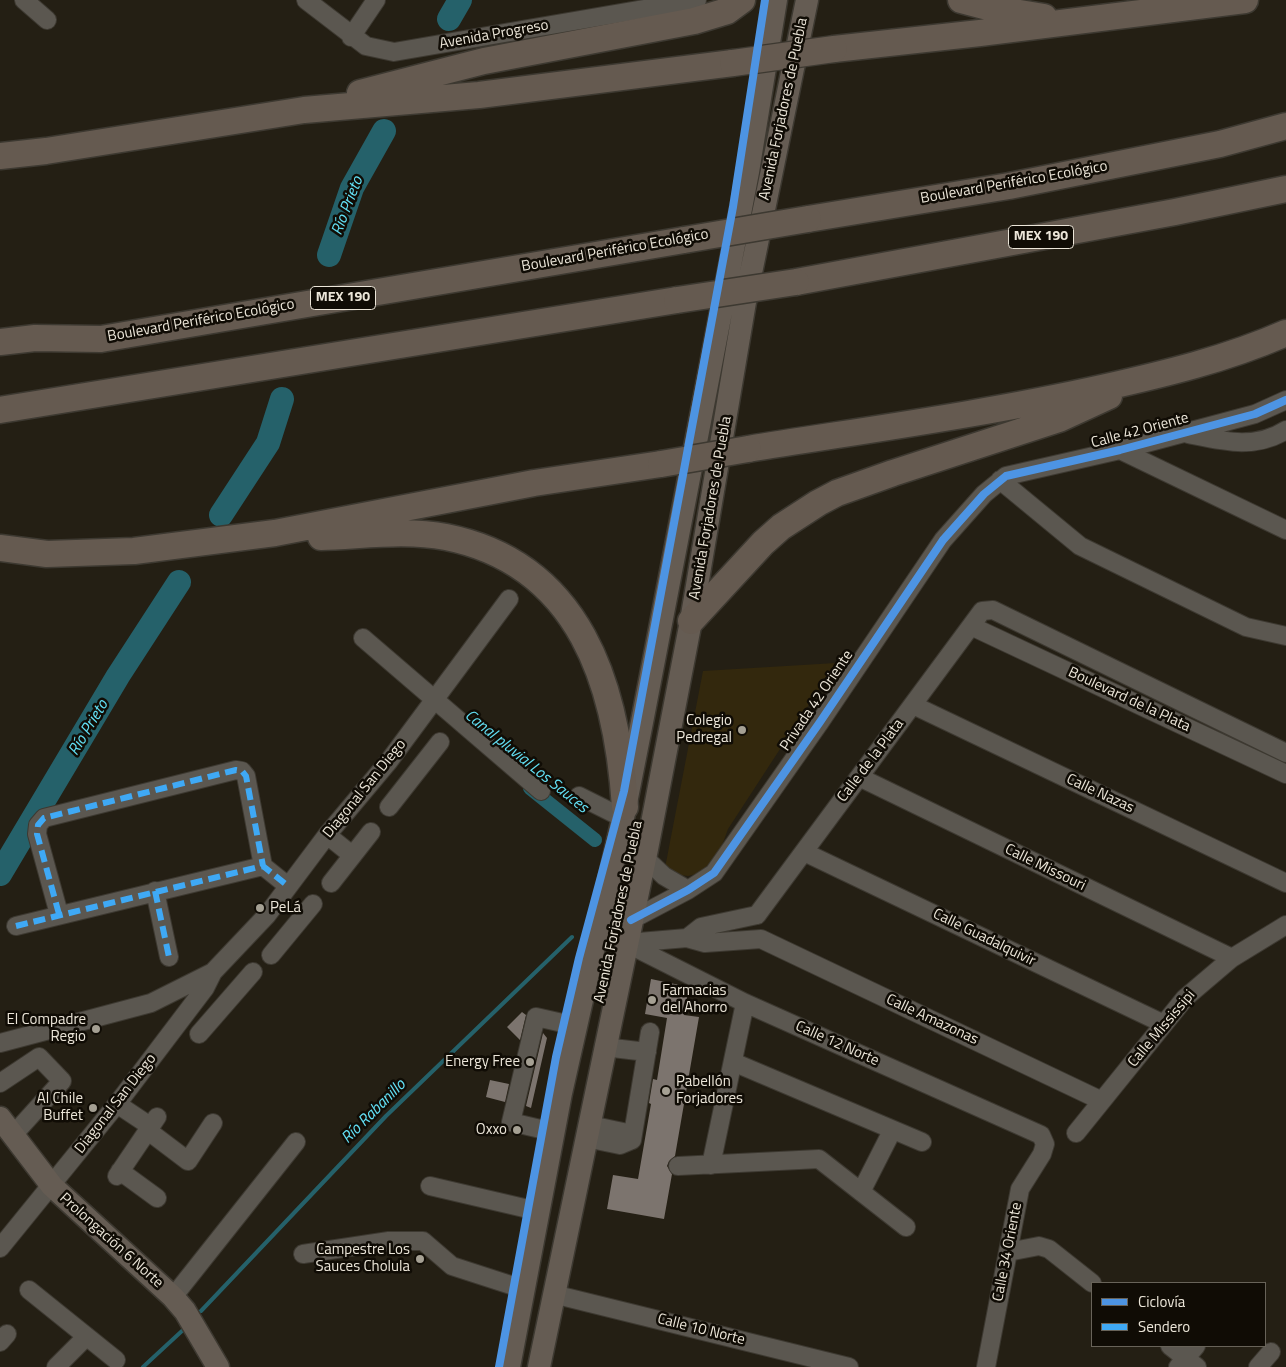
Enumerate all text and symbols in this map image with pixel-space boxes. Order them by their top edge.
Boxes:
street label: Avenida Forjadores de Puebla [756,16,812,202]
street label: Avenida Progreso [438,17,550,53]
street label: Boulevard Periférico Ecológico [919,158,1109,208]
water label: Río Prieto [328,174,368,238]
street label: Boulevard Periférico Ecológico [520,226,710,276]
road number: MEX 190 [1008,226,1074,248]
road number: MEX 190 [310,286,376,310]
street label: Boulevard Periférico Ecológico [106,296,296,346]
street label: Calle 42 Oriente [1089,409,1191,453]
street label: Avenida Forjadores de Puebla [686,415,736,601]
street label: Privada 42 Oriente [777,647,857,755]
street label: Boulevard de la Plata [1065,664,1193,736]
water label: Río Prieto [65,697,113,759]
water label: Canal pluvial Los Sauces [460,706,592,818]
place label: Colegio Pedregal [676,712,732,747]
street label: Calle de la Plata [834,716,908,806]
marker: Colegio Pedregal [736,724,748,736]
street label: Diagonal San Diego [320,736,410,842]
street label: Calle Nazas [1063,771,1137,817]
street label: Avenida Forjadores de Puebla [591,819,647,1005]
street label: Calle Missouri [1002,841,1088,895]
place label: PeLá [270,899,301,917]
marker: PeLá [254,902,266,914]
street label: Calle Guadalquivir [930,905,1038,971]
place label: Farmacias del Ahorro [662,982,727,1017]
street label: Calle Mississipi [1125,987,1199,1071]
street label: Calle Amazonas [883,991,981,1049]
marker: Farmacias del Ahorro [646,994,658,1006]
place label: El Compadre Regio [7,1011,86,1046]
street label: Calle 12 Norte [792,1018,882,1070]
marker: El Compadre Regio [90,1023,102,1035]
street label: Diagonal San Diego [71,1051,161,1157]
place label: Energy Free [445,1053,520,1071]
marker: Energy Free [524,1056,536,1068]
place label: Pabellón Forjadores [676,1073,743,1108]
water label: Río Rabanillo [338,1076,410,1148]
marker: Pabellón Forjadores [660,1085,672,1097]
place label: Al Chile Buffet [37,1090,83,1125]
marker: Al Chile Buffet [87,1102,99,1114]
place label: Oxxo [476,1121,507,1139]
marker: Oxxo [511,1124,523,1136]
street label: Prolongación 6 Norte [55,1190,167,1292]
street label: Calle 34 Oriente [990,1201,1026,1303]
place label: Campestre Los Sauces Cholula [316,1241,410,1276]
marker: Campestre Los Sauces Cholula [414,1253,426,1265]
legend [1091,1282,1266,1347]
text: Ciclovía [1138,1290,1185,1313]
street label: Calle 10 Norte [655,1310,747,1350]
text: Sendero [1138,1315,1190,1338]

